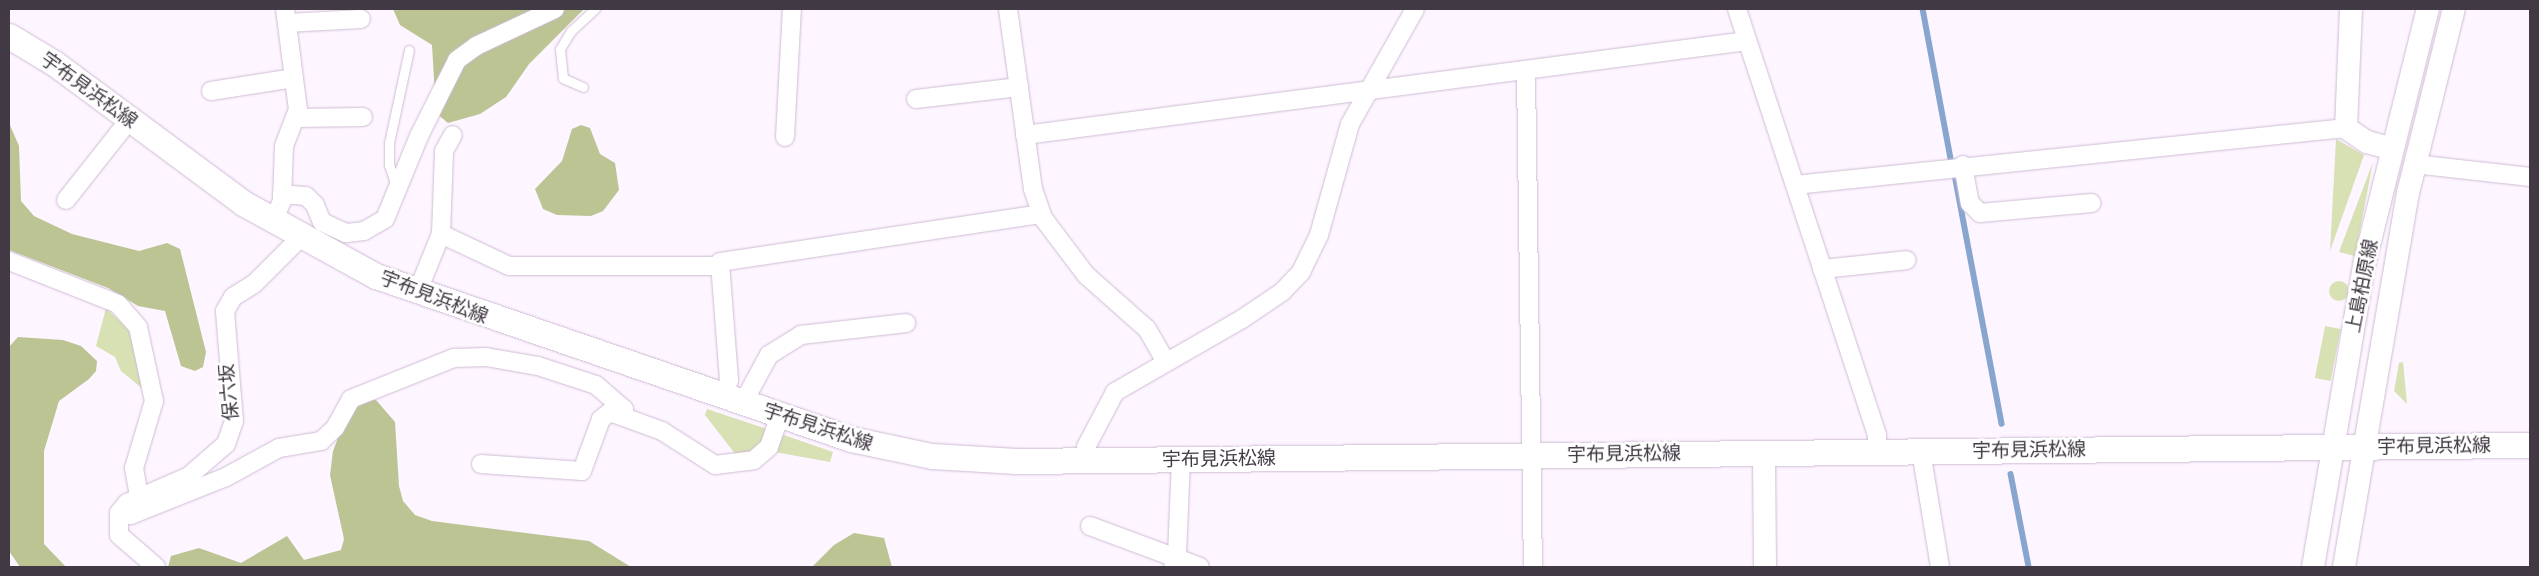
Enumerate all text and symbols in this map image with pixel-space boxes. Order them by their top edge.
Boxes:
street label: 宇布見浜松線 [36,47,142,133]
street label: 上島柏原線 [2342,237,2382,335]
street label: 宇布見浜松線 [377,266,491,328]
street label: 保六坂 [215,363,243,421]
street label: 宇布見浜松線 [760,399,876,455]
street label: 宇布見浜松線 [2377,434,2491,458]
street label: 宇布見浜松線 [1972,438,2086,462]
street label: 宇布見浜松線 [1567,442,1681,466]
street label: 宇布見浜松線 [1162,447,1276,471]

